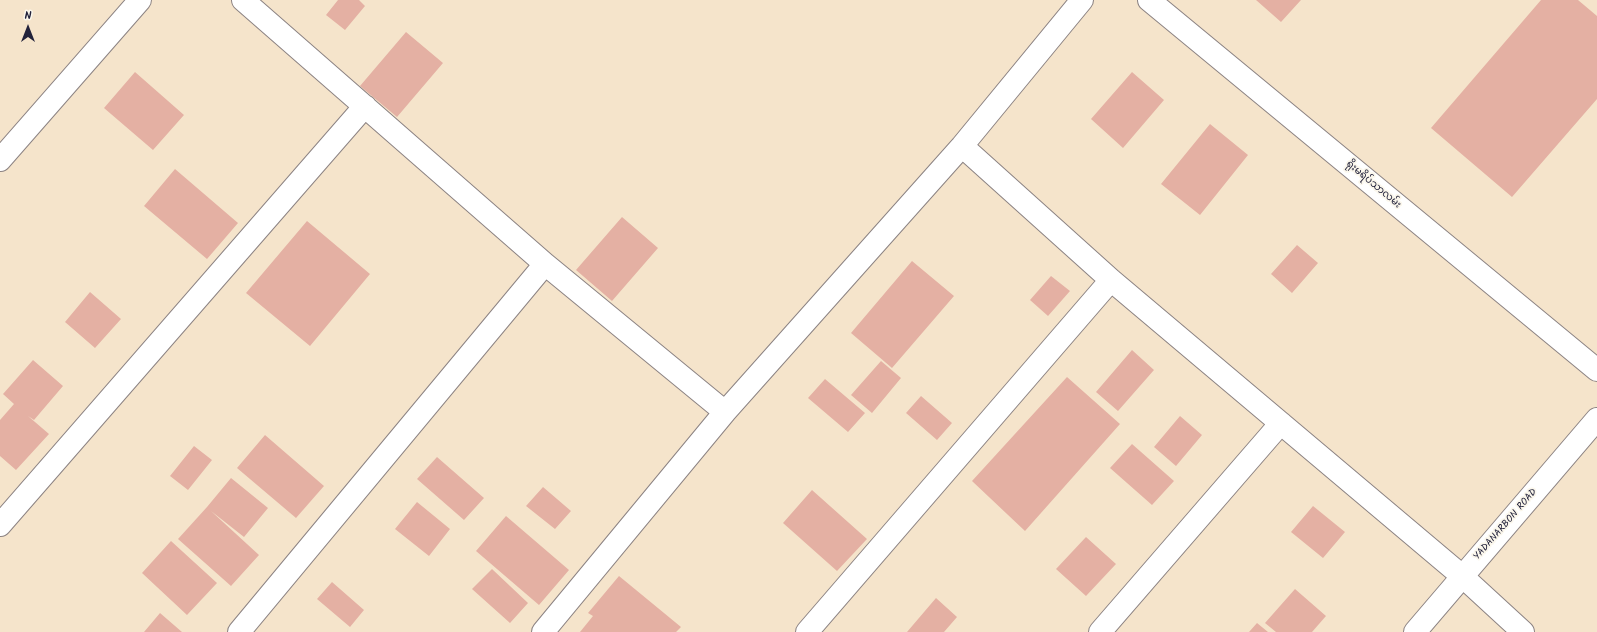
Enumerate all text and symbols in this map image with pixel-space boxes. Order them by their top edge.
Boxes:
text: N [25,7,31,25]
north arrow [8,8,48,48]
street label: ရိုးမရိပ်သာလမ်း [1343,159,1403,211]
street label: YADANARBON ROAD [1472,487,1540,563]

